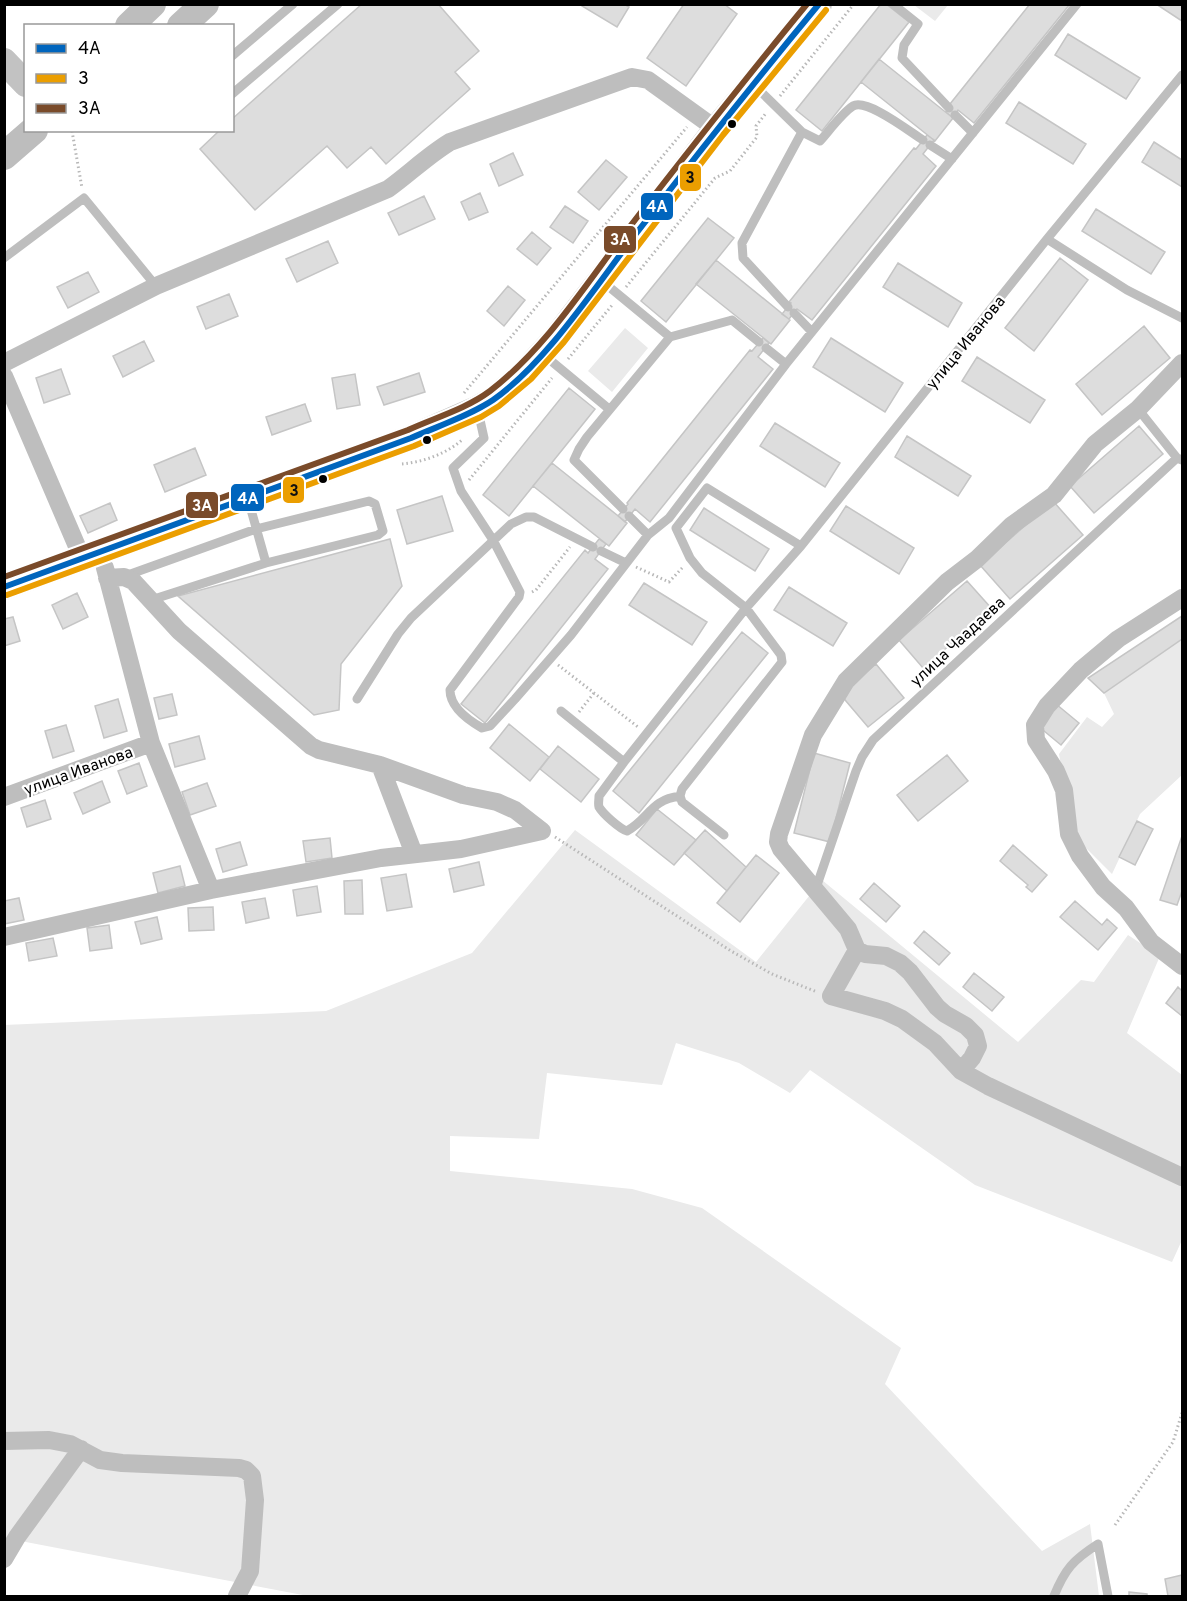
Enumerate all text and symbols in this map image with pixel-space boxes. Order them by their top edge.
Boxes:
legend [24,24,234,132]
text: 4А [78,38,101,61]
text: 3 [78,68,89,91]
text: 3А [78,98,101,121]
unlabelled marker [726,118,738,130]
line badge: 3 [679,163,702,192]
text: 3 [685,169,695,189]
line badge: 4А [640,192,674,221]
text: 4А [646,198,668,218]
line badge: 3А [603,225,637,254]
text: 3А [610,231,630,251]
street label: улица Иванова [923,292,1010,394]
unlabelled marker [421,434,433,446]
unlabelled marker [317,473,329,485]
line badge: 3 [282,476,305,504]
text: 3 [289,482,299,502]
line badge: 4А [230,483,265,512]
text: 4А [237,490,259,510]
line badge: 3А [185,491,219,519]
text: 3А [192,497,212,517]
street label: улица Чаадаева [907,593,1010,692]
street label: улица Иванова [21,743,136,801]

